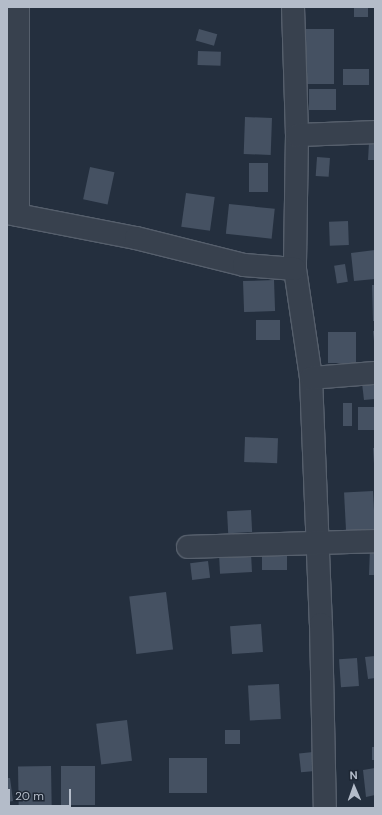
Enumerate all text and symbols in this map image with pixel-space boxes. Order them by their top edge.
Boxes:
north arrow [334,767,374,807]
text: N [349,768,358,782]
scale bar [10,781,73,807]
text: 20 m [15,788,44,804]

